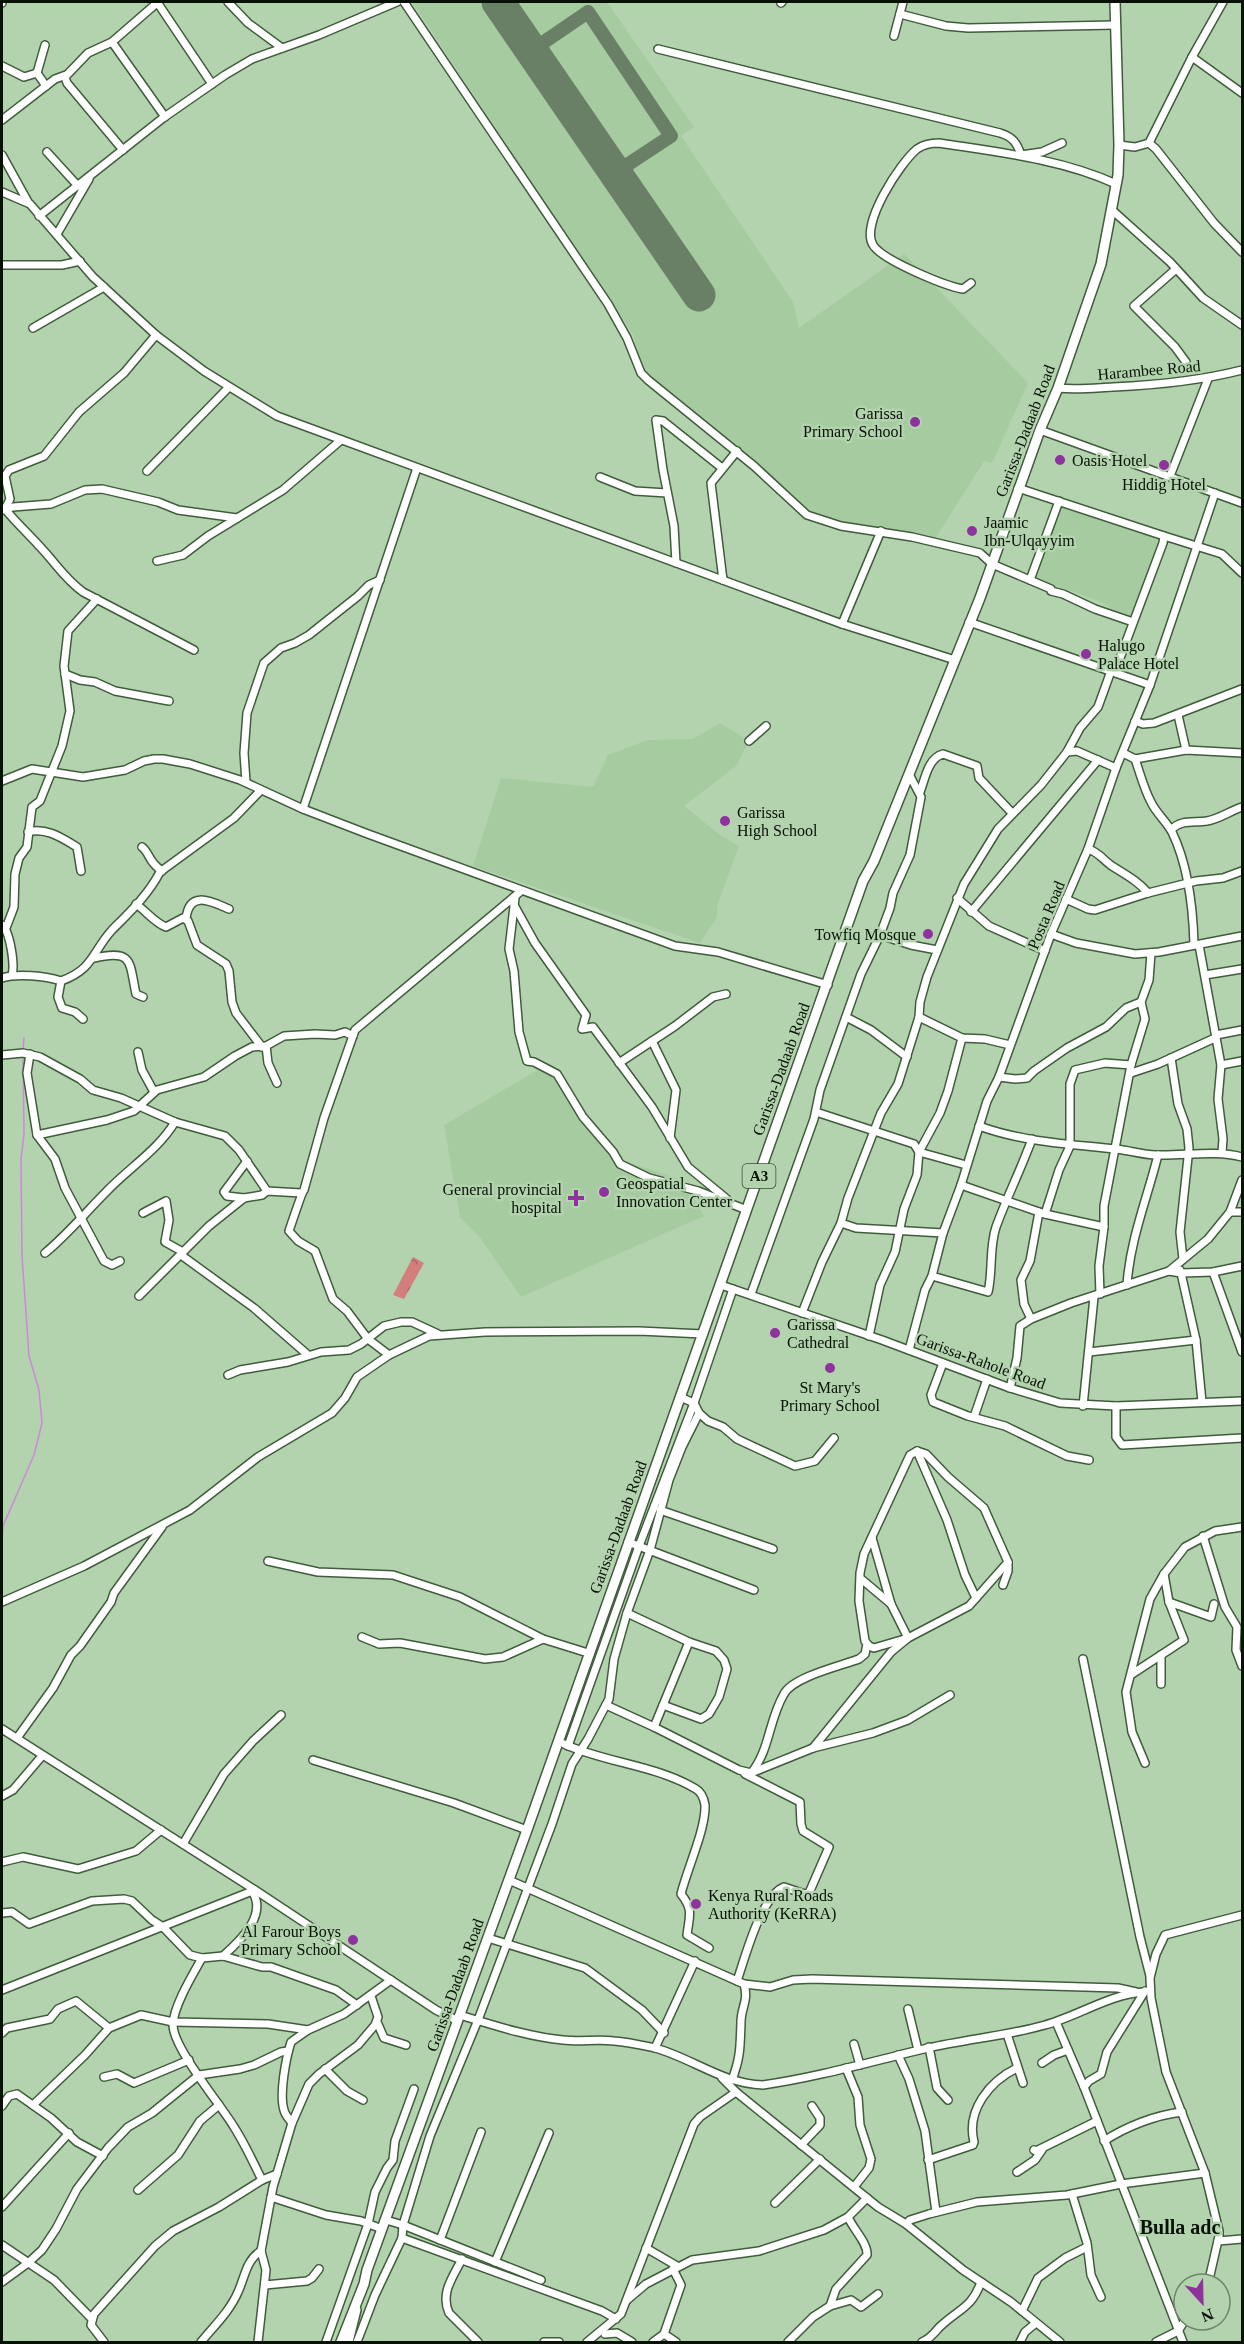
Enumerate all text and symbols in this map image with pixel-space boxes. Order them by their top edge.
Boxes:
street label: Harambee Road [1097,357,1201,383]
street label: Garissa-Dadaab Road [992,363,1058,499]
place label: Garissa Primary School [803,405,904,441]
marker: Garissa Primary School [908,415,922,429]
place label: Oasis Hotel [1072,452,1148,469]
marker: Oasis Hotel [1053,453,1067,467]
marker: Hiddig Hotel [1157,458,1171,472]
place label: Hiddig Hotel [1122,476,1207,494]
place label: Jaamic Ibn-Ulqayyim [984,514,1075,550]
marker: Jaamic Ibn-Ulqayyim [965,524,979,538]
place label: Halugo Palace Hotel [1098,637,1180,672]
marker: Halugo Palace Hotel [1079,647,1093,661]
place label: Garissa High School [737,804,818,840]
marker: Garissa High School [718,814,732,828]
street label: Posta Road [1024,878,1068,952]
place label: Towfiq Mosque [814,926,916,944]
marker: Towfiq Mosque [921,927,935,941]
street label: Garissa-Dadaab Road [749,1000,813,1138]
road number: A3 [742,1164,776,1188]
place label: Geospatial Innovation Center [616,1175,733,1210]
place label: General provincial hospital [443,1181,563,1217]
marker: Geospatial Innovation Center [597,1185,611,1199]
marker: General provincial hospital [567,1189,585,1207]
place label: Garissa Cathedral [787,1316,850,1351]
marker: Garissa Cathedral [768,1326,782,1340]
street label: Garissa-Rahole Road [914,1330,1048,1392]
marker: St Mary's Primary School [823,1361,837,1375]
place label: St Mary's Primary School [780,1379,881,1415]
street label: Garissa-Dadaab Road [586,1458,650,1596]
place label: Kenya Rural Roads Authority (KeRRA) [708,1887,836,1923]
marker: Kenya Rural Roads Authority (KeRRA) [689,1897,703,1911]
street label: Garissa-Dadaab Road [423,1916,487,2054]
place label: Al Farour Boys Primary School [241,1923,342,1959]
marker: Al Farour Boys Primary School [346,1933,360,1947]
district label: Bulla adc [1140,2216,1220,2238]
north arrow [1172,2272,1232,2332]
text: N [1198,2305,1216,2326]

